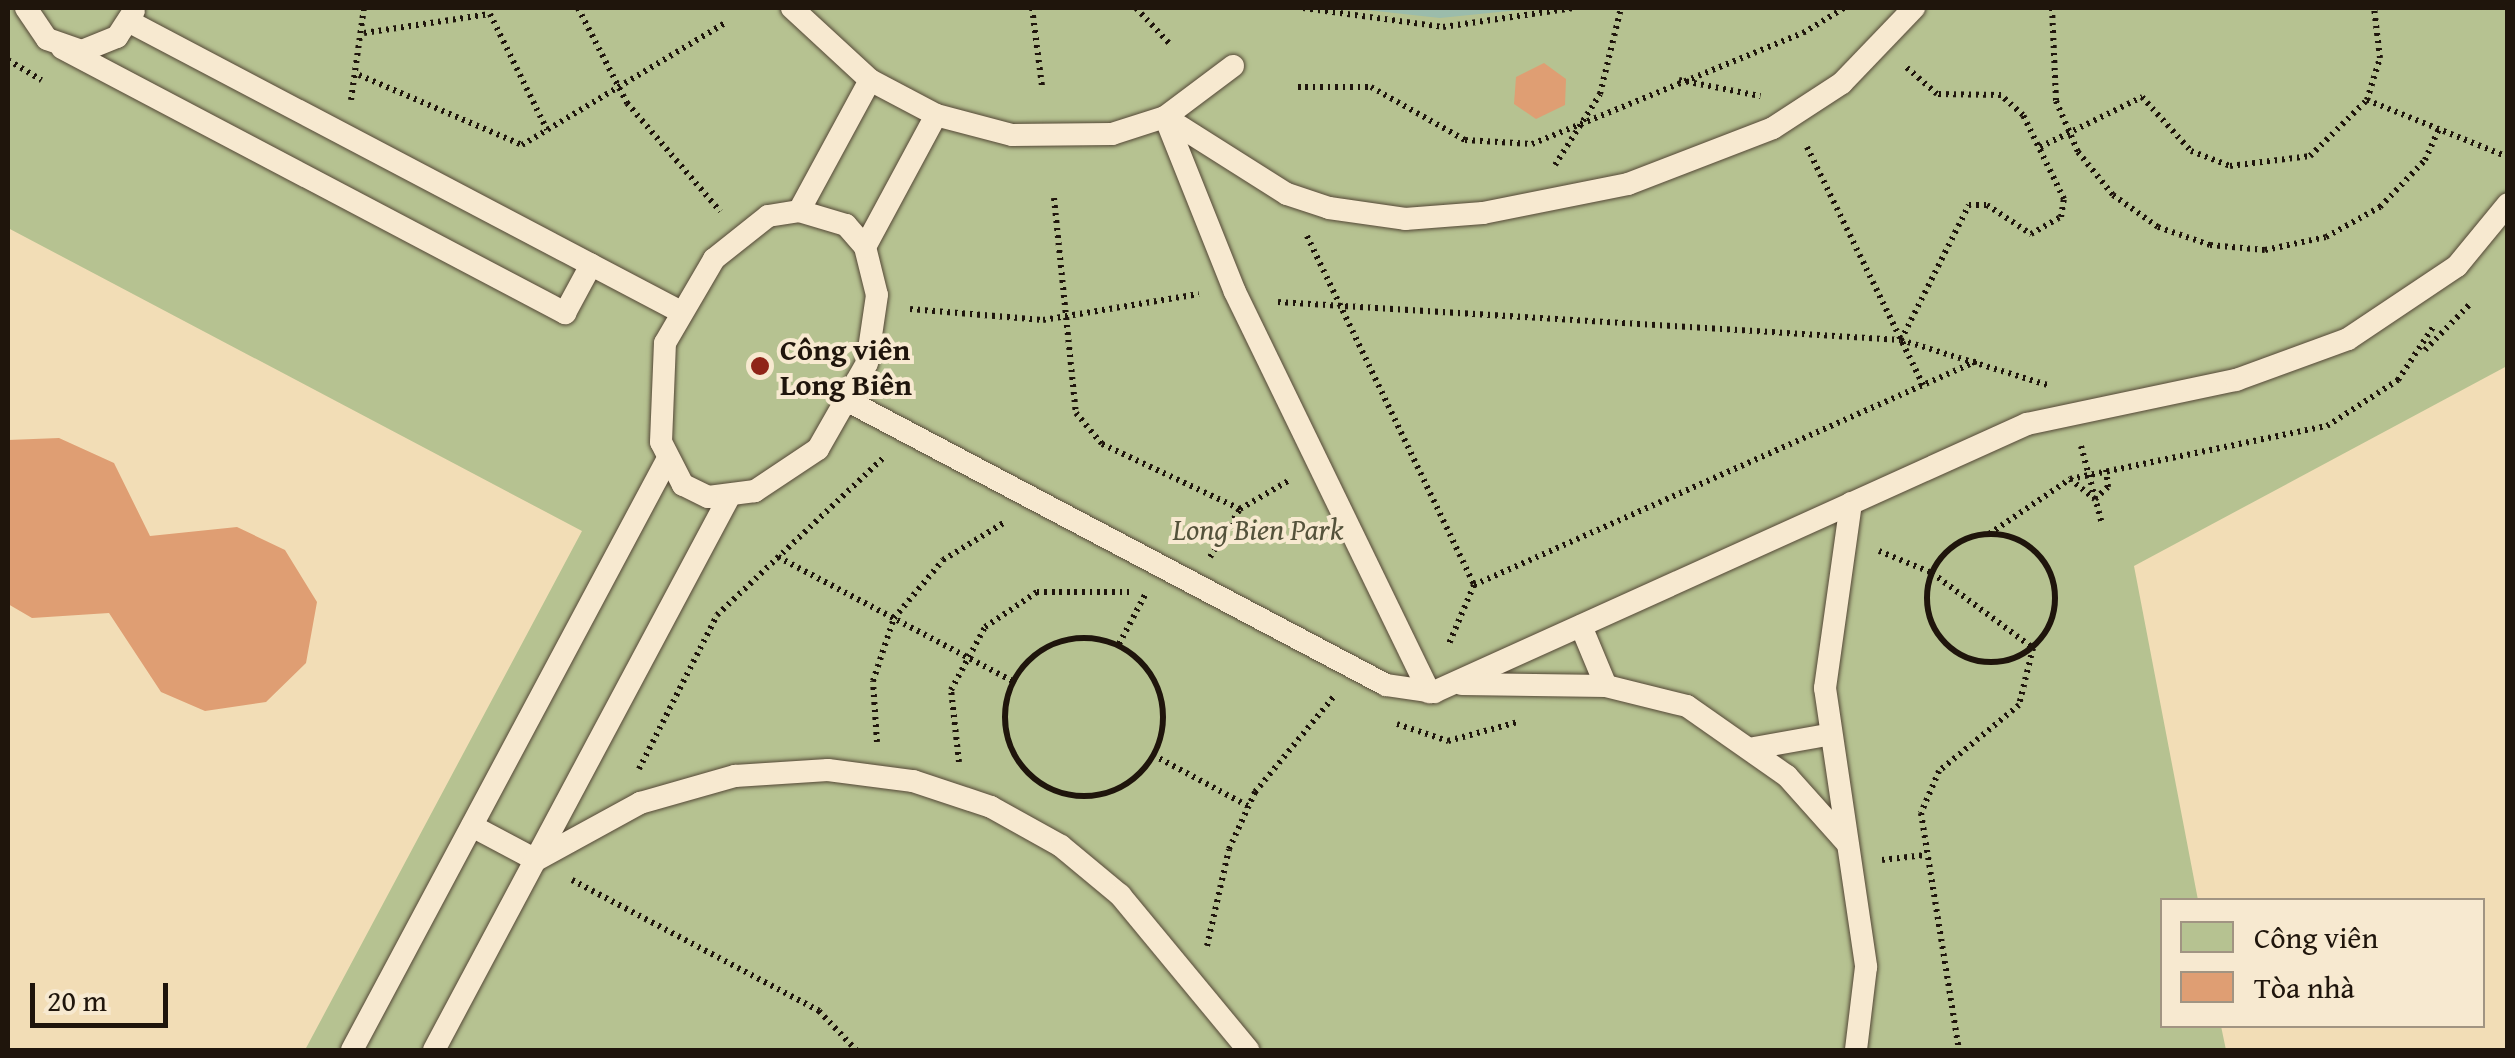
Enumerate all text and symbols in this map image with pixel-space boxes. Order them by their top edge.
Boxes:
place label: Công viên Long Biên [780,331,912,402]
marker: Công viên Long Biên [749,355,771,377]
park label: Long Bien Park [1173,511,1343,547]
legend [2160,898,2485,1028]
text: Công viên [2254,915,2378,959]
scale bar [35,963,172,1025]
text: Tòa nhà [2254,965,2355,1009]
text: 20 m [47,978,107,1022]

